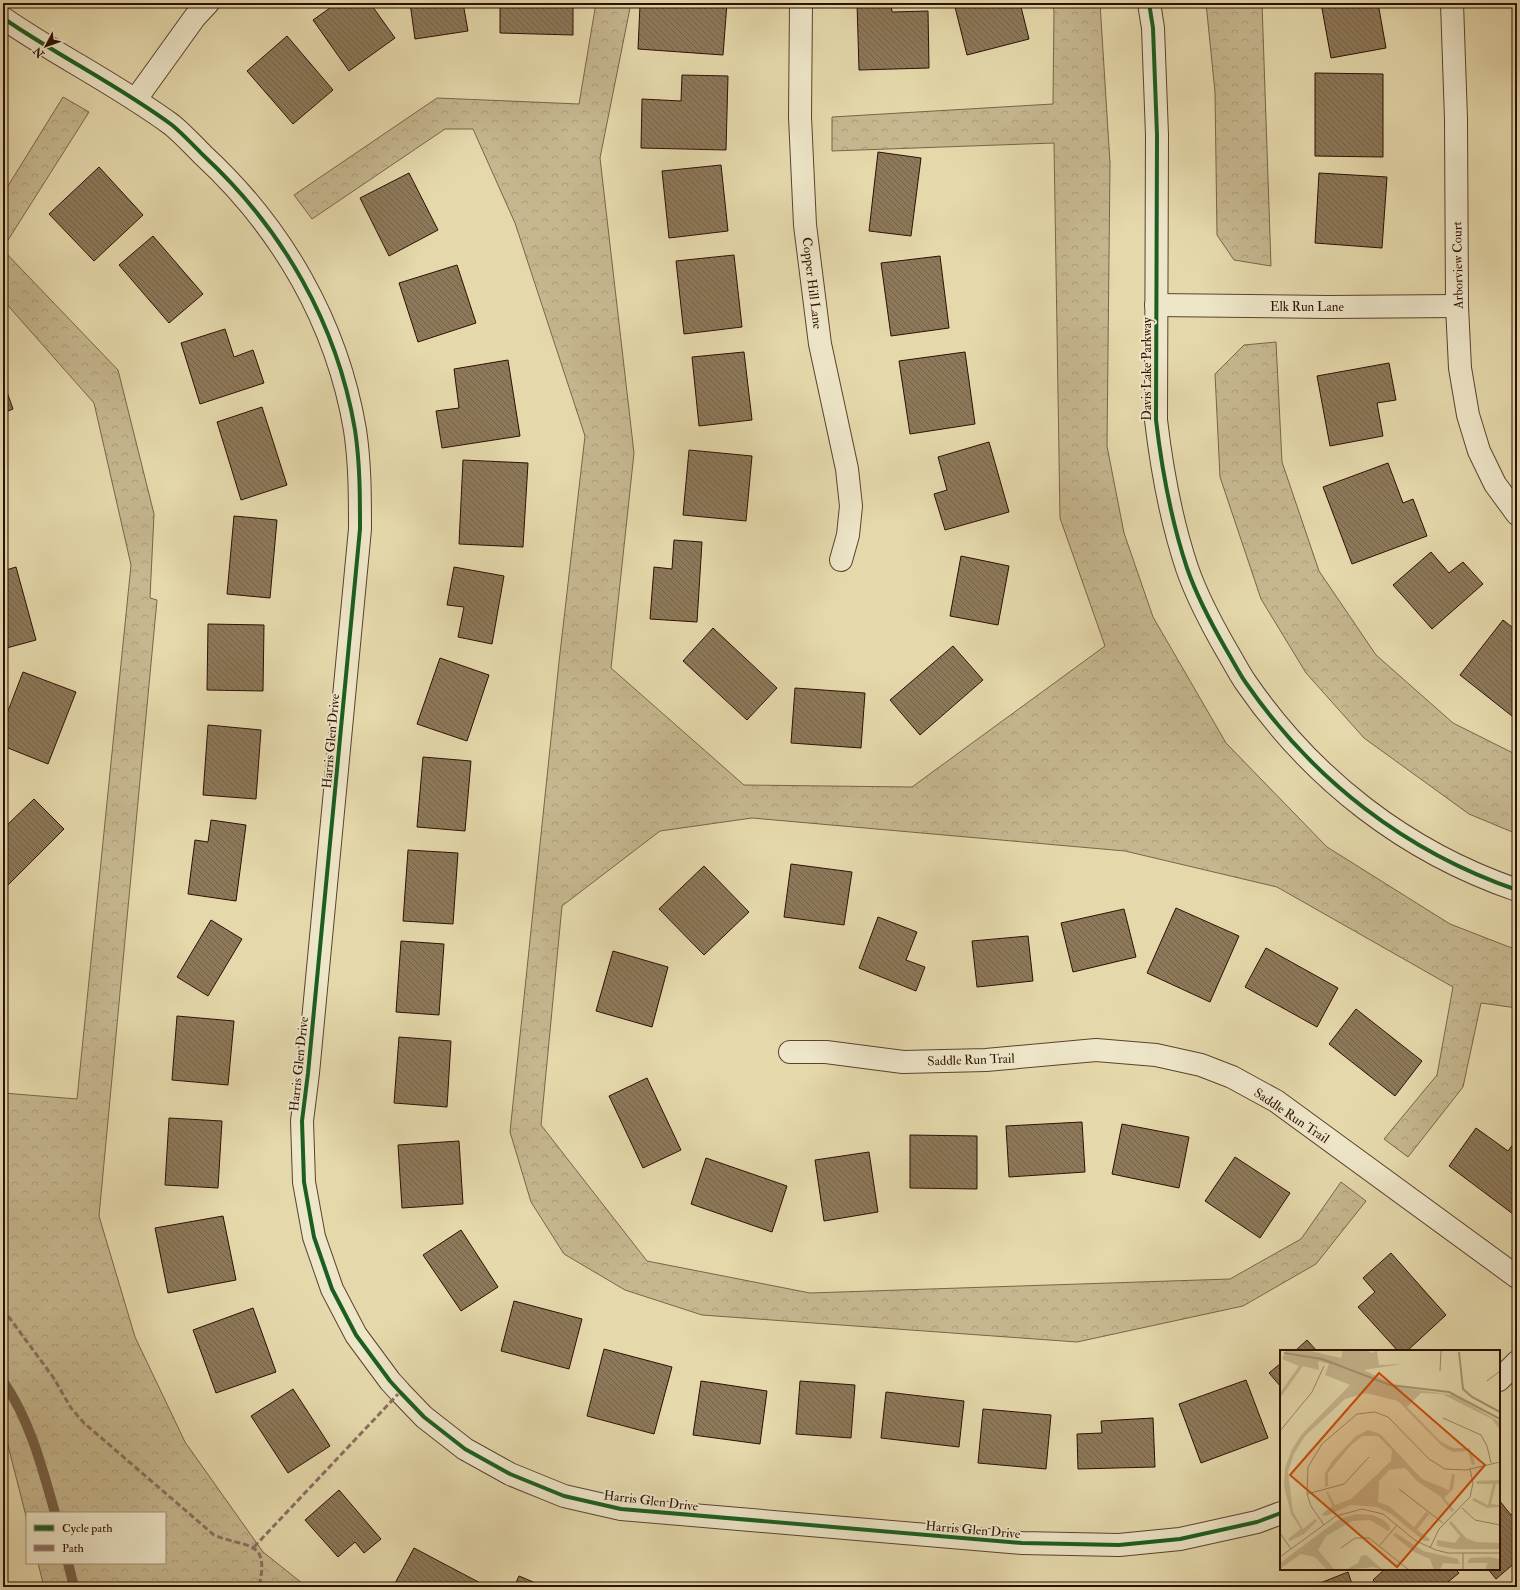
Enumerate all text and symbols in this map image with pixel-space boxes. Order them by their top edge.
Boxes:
north arrow [26,26,66,66]
text: N [30,43,48,61]
street label: Arborview Court [1449,221,1467,310]
street label: Copper Hill Lane [797,236,826,331]
street label: Elk Run Lane [1270,299,1345,315]
street label: Davis Lake Parkway [1139,317,1156,421]
street label: Harris Glen Drive [319,692,343,789]
street label: Harris Glen Drive [286,1015,312,1112]
street label: Saddle Run Trail [927,1050,1016,1070]
street label: Saddle Run Trail [1251,1085,1333,1147]
inset map [1280,1350,1500,1570]
street label: Harris Glen Drive [603,1487,700,1515]
legend [26,1512,166,1564]
street label: Harris Glen Drive [925,1518,1022,1542]
text: Cycle path [62,1521,113,1536]
text: Path [62,1541,85,1556]

